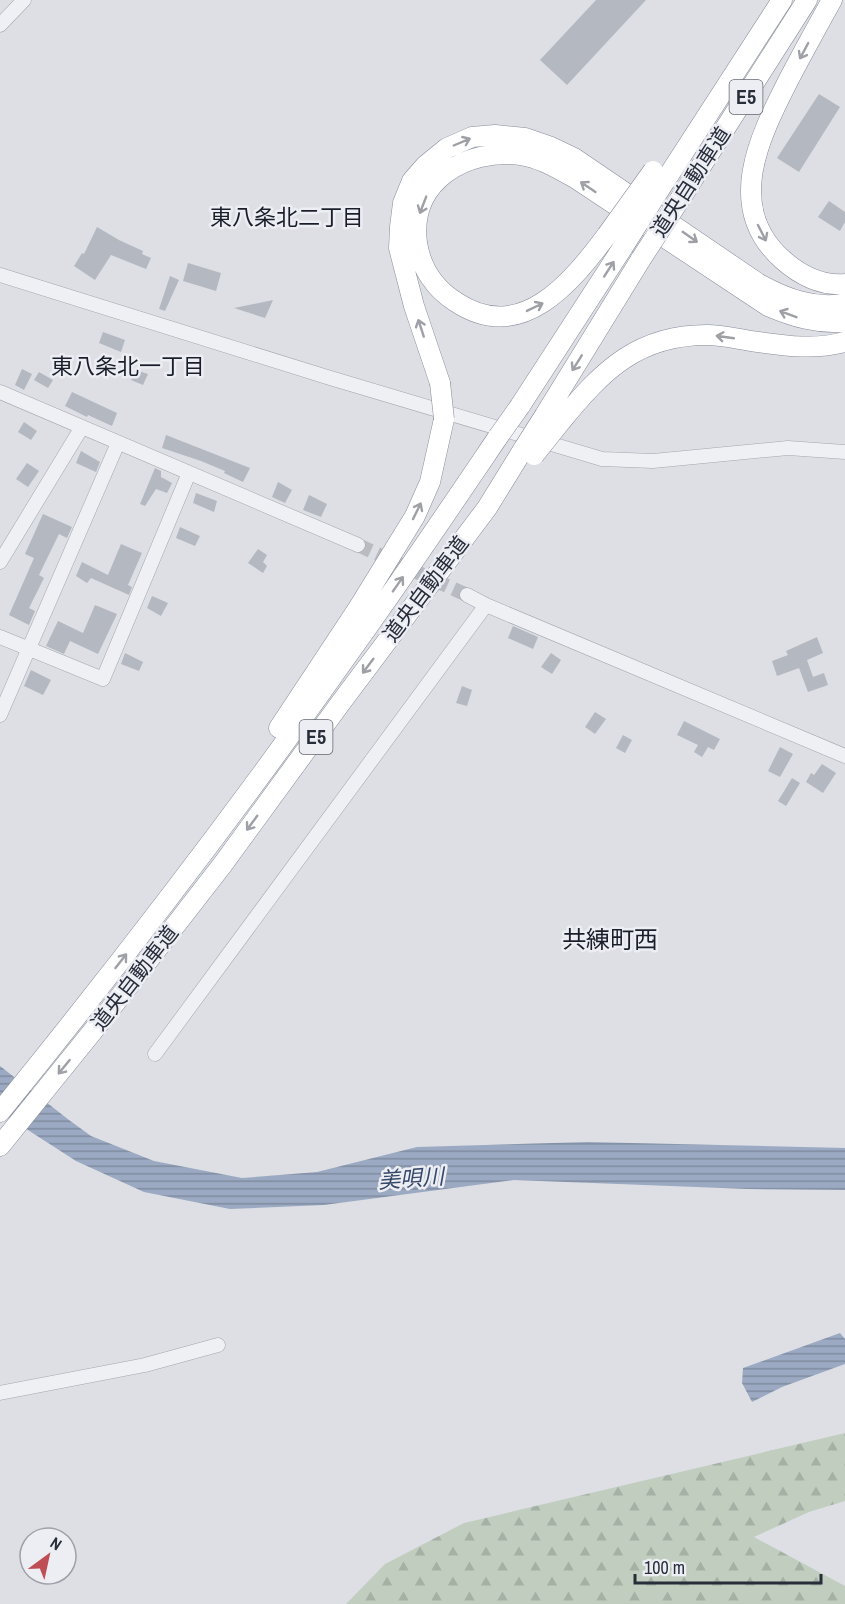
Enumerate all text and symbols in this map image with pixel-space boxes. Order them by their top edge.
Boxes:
one-way arrow [798,42,809,60]
road number: E5 [730,80,762,114]
street label: 道央自動車道 [644,121,737,242]
one-way arrow [452,136,470,147]
one-way arrow [581,181,597,193]
one-way arrow [417,195,428,214]
district label: 東八条北二丁目 [210,202,364,232]
one-way arrow [756,224,768,242]
one-way arrow [682,231,698,243]
one-way arrow [603,261,615,278]
one-way arrow [525,300,543,312]
one-way arrow [779,308,798,319]
one-way arrow [415,319,426,338]
one-way arrow [715,332,735,343]
district label: 東八条北一丁目 [51,351,205,381]
one-way arrow [571,354,583,371]
one-way arrow [411,503,423,521]
street label: 道央自動車道 [376,530,475,648]
one-way arrow [392,576,404,592]
one-way arrow [361,658,374,674]
road number: E5 [300,720,332,754]
one-way arrow [246,815,259,831]
street label: 道央自動車道 [84,919,185,1036]
district label: 共練町西 [562,923,658,955]
one-way arrow [114,953,127,969]
one-way arrow [58,1059,71,1075]
water label: 美唄川 [377,1161,447,1195]
north arrow [18,1526,78,1586]
text: N [46,1532,66,1555]
scale bar [635,1547,821,1585]
text: 100 m [644,1555,685,1580]

